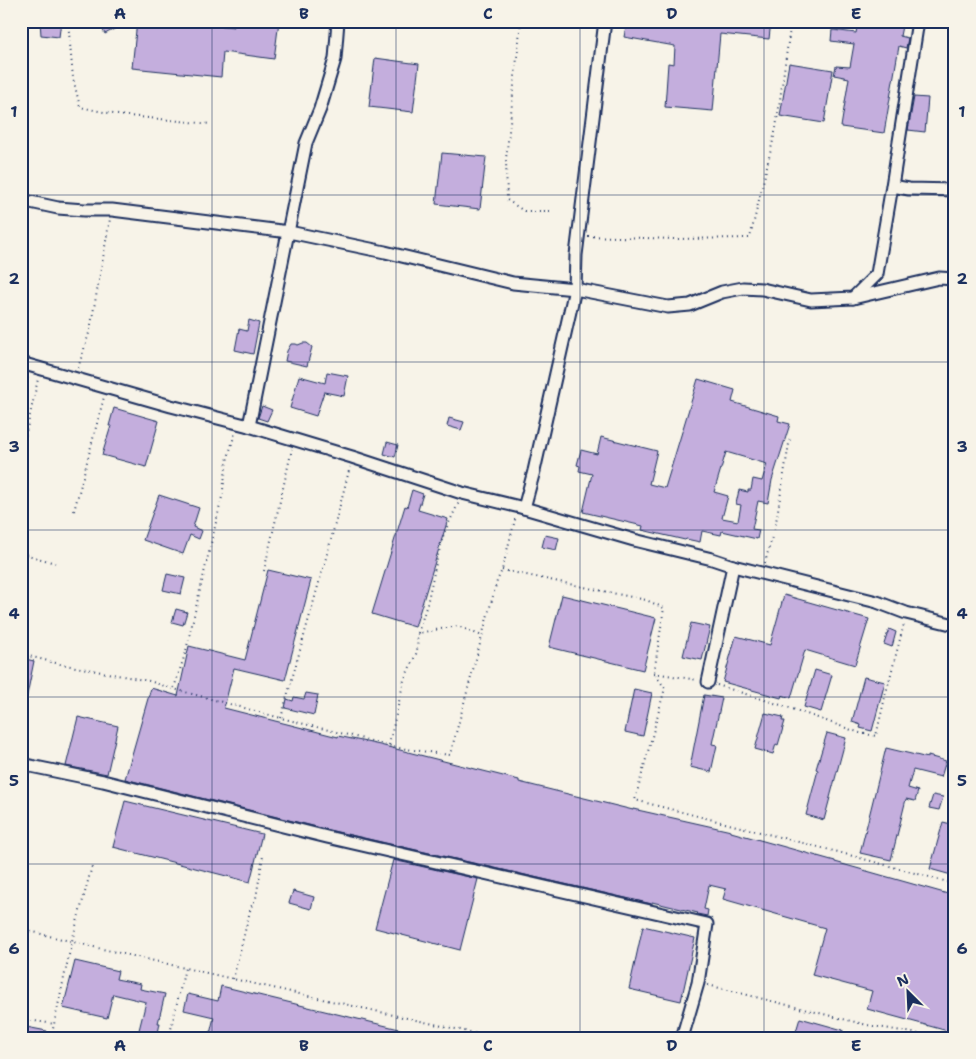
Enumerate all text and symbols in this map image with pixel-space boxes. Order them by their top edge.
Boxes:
text: A [114,3,126,24]
text: B [299,3,309,24]
text: C [483,3,493,24]
text: D [666,3,678,24]
text: E [851,3,861,24]
text: 1 [10,101,18,122]
text: 1 [958,101,966,122]
text: 2 [8,268,20,289]
text: 2 [956,268,968,289]
text: 3 [8,436,20,457]
text: 3 [956,436,968,457]
text: 4 [8,603,20,624]
text: 4 [956,603,968,624]
text: 5 [9,770,19,791]
text: 5 [957,770,967,791]
text: 6 [8,938,20,959]
text: 6 [956,938,968,959]
north arrow [884,966,934,1016]
text: N [894,970,911,991]
text: A [114,1035,126,1056]
text: B [299,1035,309,1056]
text: C [483,1035,493,1056]
text: D [666,1035,678,1056]
text: E [851,1035,861,1056]

